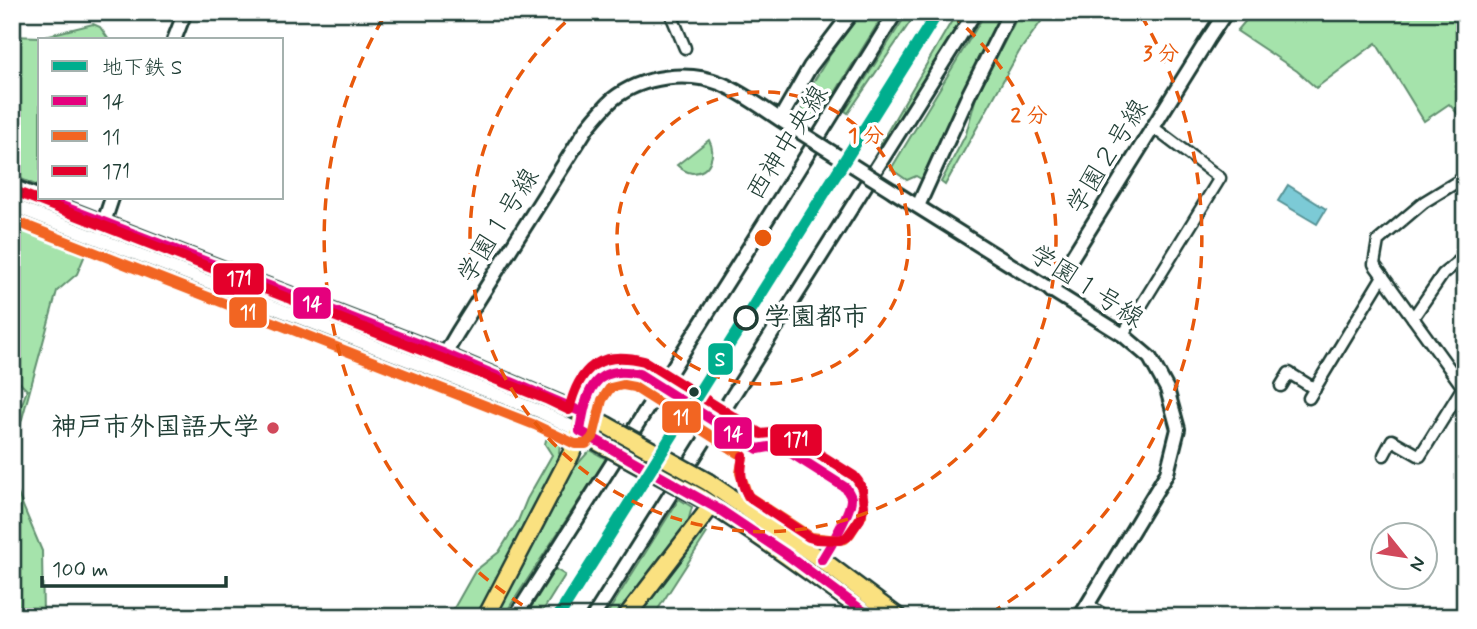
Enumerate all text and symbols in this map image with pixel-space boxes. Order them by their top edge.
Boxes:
legend [38,38,284,200]
text: 3 分 [1143,40,1179,68]
text: 地下鉄 S [102,54,182,82]
street label: 西神中央線 [739,79,837,207]
text: 14 [102,88,124,116]
street label: 学園２号線 [1059,93,1157,221]
text: 2 分 [1011,102,1047,130]
text: 1 分 [848,122,884,150]
text: 11 [102,124,120,152]
text: 171 [102,158,130,186]
street label: 学園１号線 [450,162,548,290]
centre of rings [751,226,775,250]
street label: 学園１号線 [1022,237,1150,337]
line badge: 171 [212,262,265,296]
text: 171 [226,267,252,292]
line badge: 14 [292,286,332,320]
text: 14 [302,292,322,317]
line badge: 11 [228,296,268,329]
text: 11 [240,301,256,326]
place label: 学園都市 [764,301,868,335]
marker: 学園都市 [734,306,758,330]
line badge: S [707,342,734,376]
text: S [715,348,725,373]
unlabelled marker [687,385,701,399]
line badge: 11 [661,400,702,434]
text: 11 [673,406,689,431]
place label: 神戸市外国語大学 [51,411,259,445]
line badge: 14 [713,416,753,450]
marker: 神戸市外国語大学 [265,420,281,436]
text: 14 [723,422,743,447]
line badge: 171 [769,423,823,457]
text: 171 [783,428,809,453]
north arrow [1368,520,1438,590]
scale bar [42,545,226,589]
text: N [1403,552,1431,575]
text: 100 m [52,556,108,584]

